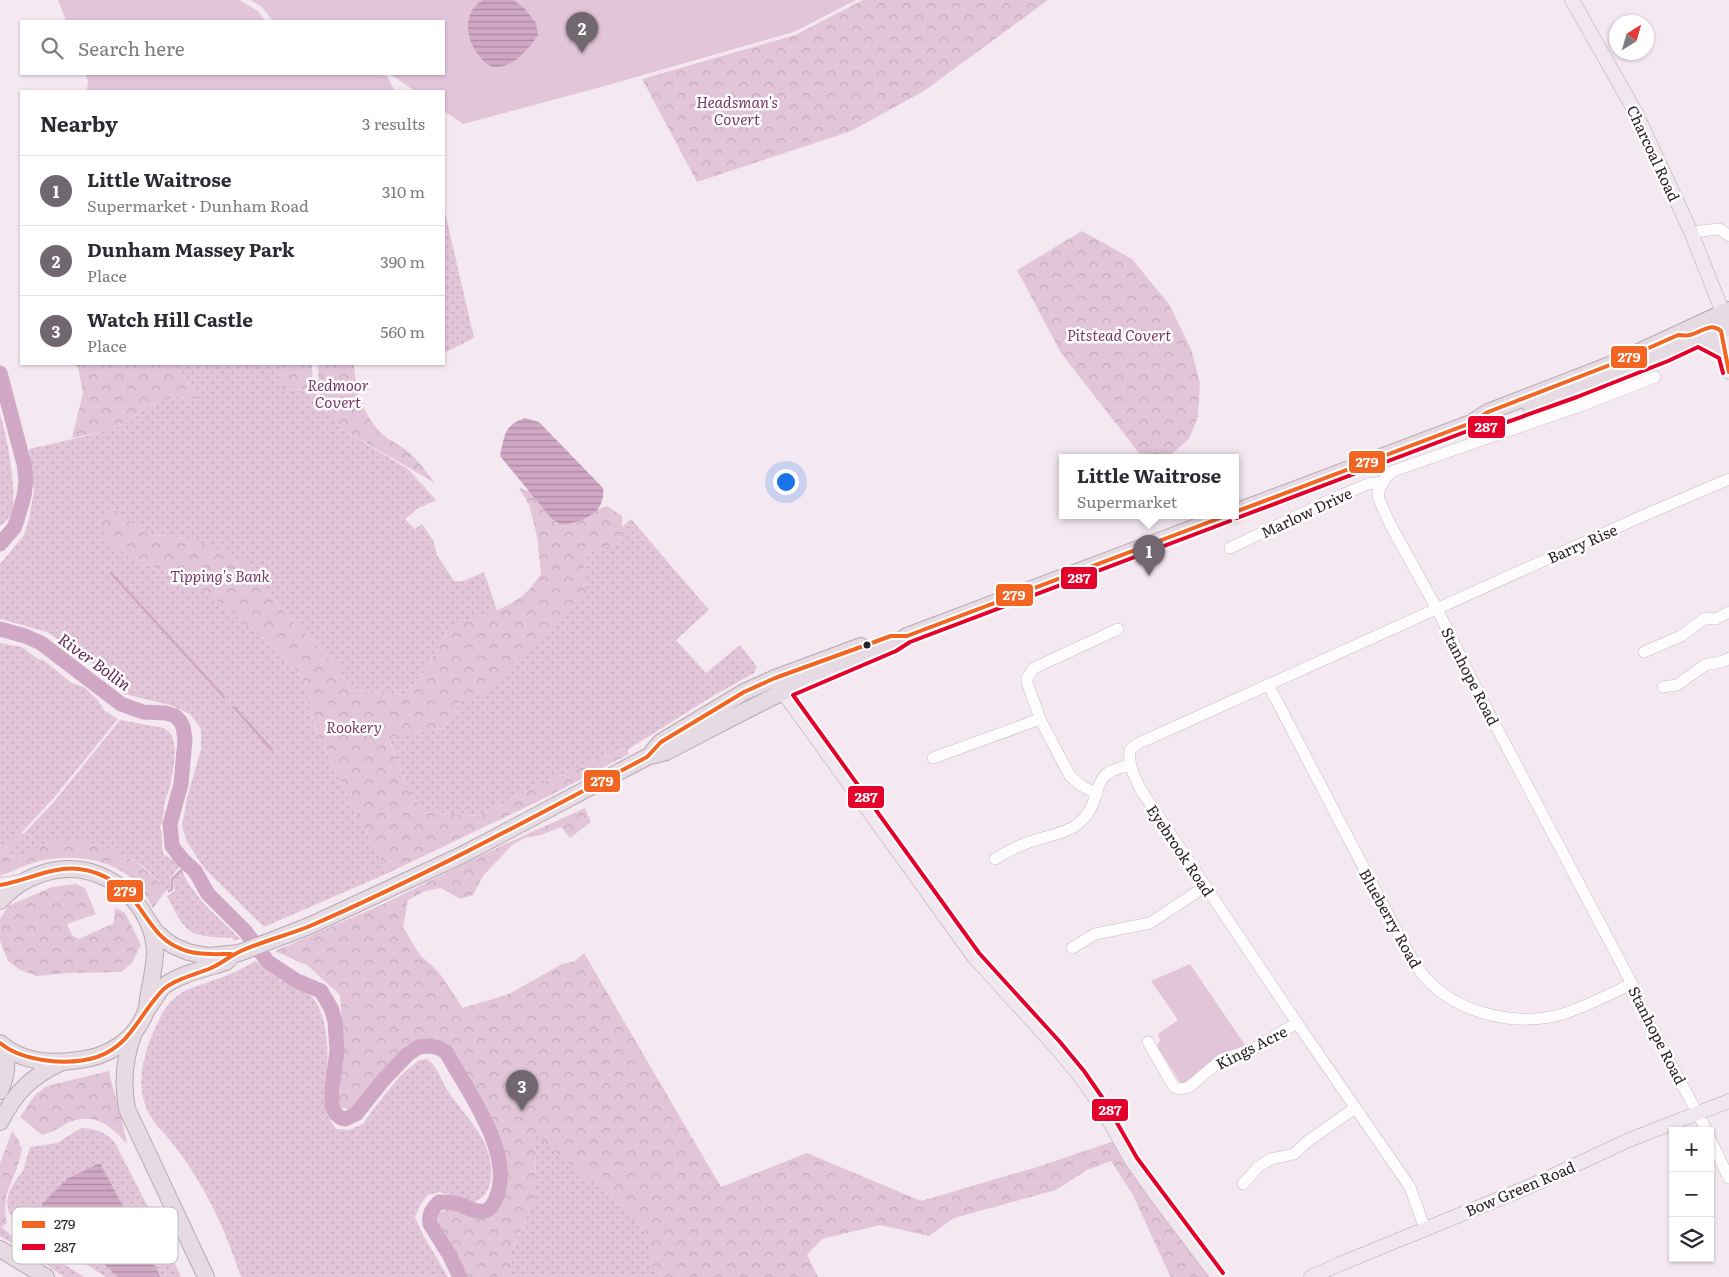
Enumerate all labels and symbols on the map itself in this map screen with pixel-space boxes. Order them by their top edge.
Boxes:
pin: 2 [566,12,598,53]
north arrow [1609,15,1654,60]
park label: Headsman's Covert [696,90,778,130]
street label: Charcoal Road [1622,101,1686,205]
park label: Pitstead Covert [1067,323,1171,346]
line badge: 279 [1610,345,1648,369]
text: 279 [1617,346,1641,366]
park label: Redmoor Covert [307,373,369,413]
line badge: 287 [1467,415,1506,439]
text: 287 [1474,416,1498,436]
line badge: 279 [1348,450,1386,474]
text: 279 [1355,451,1379,471]
your location [773,469,799,495]
street label: Marlow Drive [1257,481,1356,543]
street label: Barry Rise [1543,517,1621,569]
pin: 1 [1133,535,1165,576]
park label: Tipping's Bank [170,564,270,587]
line badge: 287 [1060,566,1098,590]
text: 287 [1067,567,1091,587]
line badge: 279 [995,583,1034,607]
text: 279 [1002,584,1026,604]
street label: Stanhope Road [1436,623,1506,729]
water label: River Bollin [54,626,137,696]
unlabelled marker [862,640,872,650]
park label: Rookery [326,715,382,738]
line badge: 279 [583,769,621,793]
text: 279 [590,770,614,790]
line badge: 287 [847,785,885,809]
text: 287 [854,786,878,806]
street label: Eyebrook Road [1142,799,1220,901]
street label: Blueberry Road [1354,864,1428,972]
line badge: 279 [106,879,144,903]
text: 279 [113,880,137,900]
street label: Stanhope Road [1623,982,1693,1088]
street label: Kings Acre [1211,1019,1291,1075]
pin: 3 [506,1070,538,1111]
line badge: 287 [1091,1098,1129,1122]
text: 287 [1098,1099,1122,1119]
street label: Bow Green Road [1461,1154,1579,1222]
legend [12,1207,178,1264]
text: 279 [54,1213,75,1233]
text: 287 [54,1236,76,1256]

